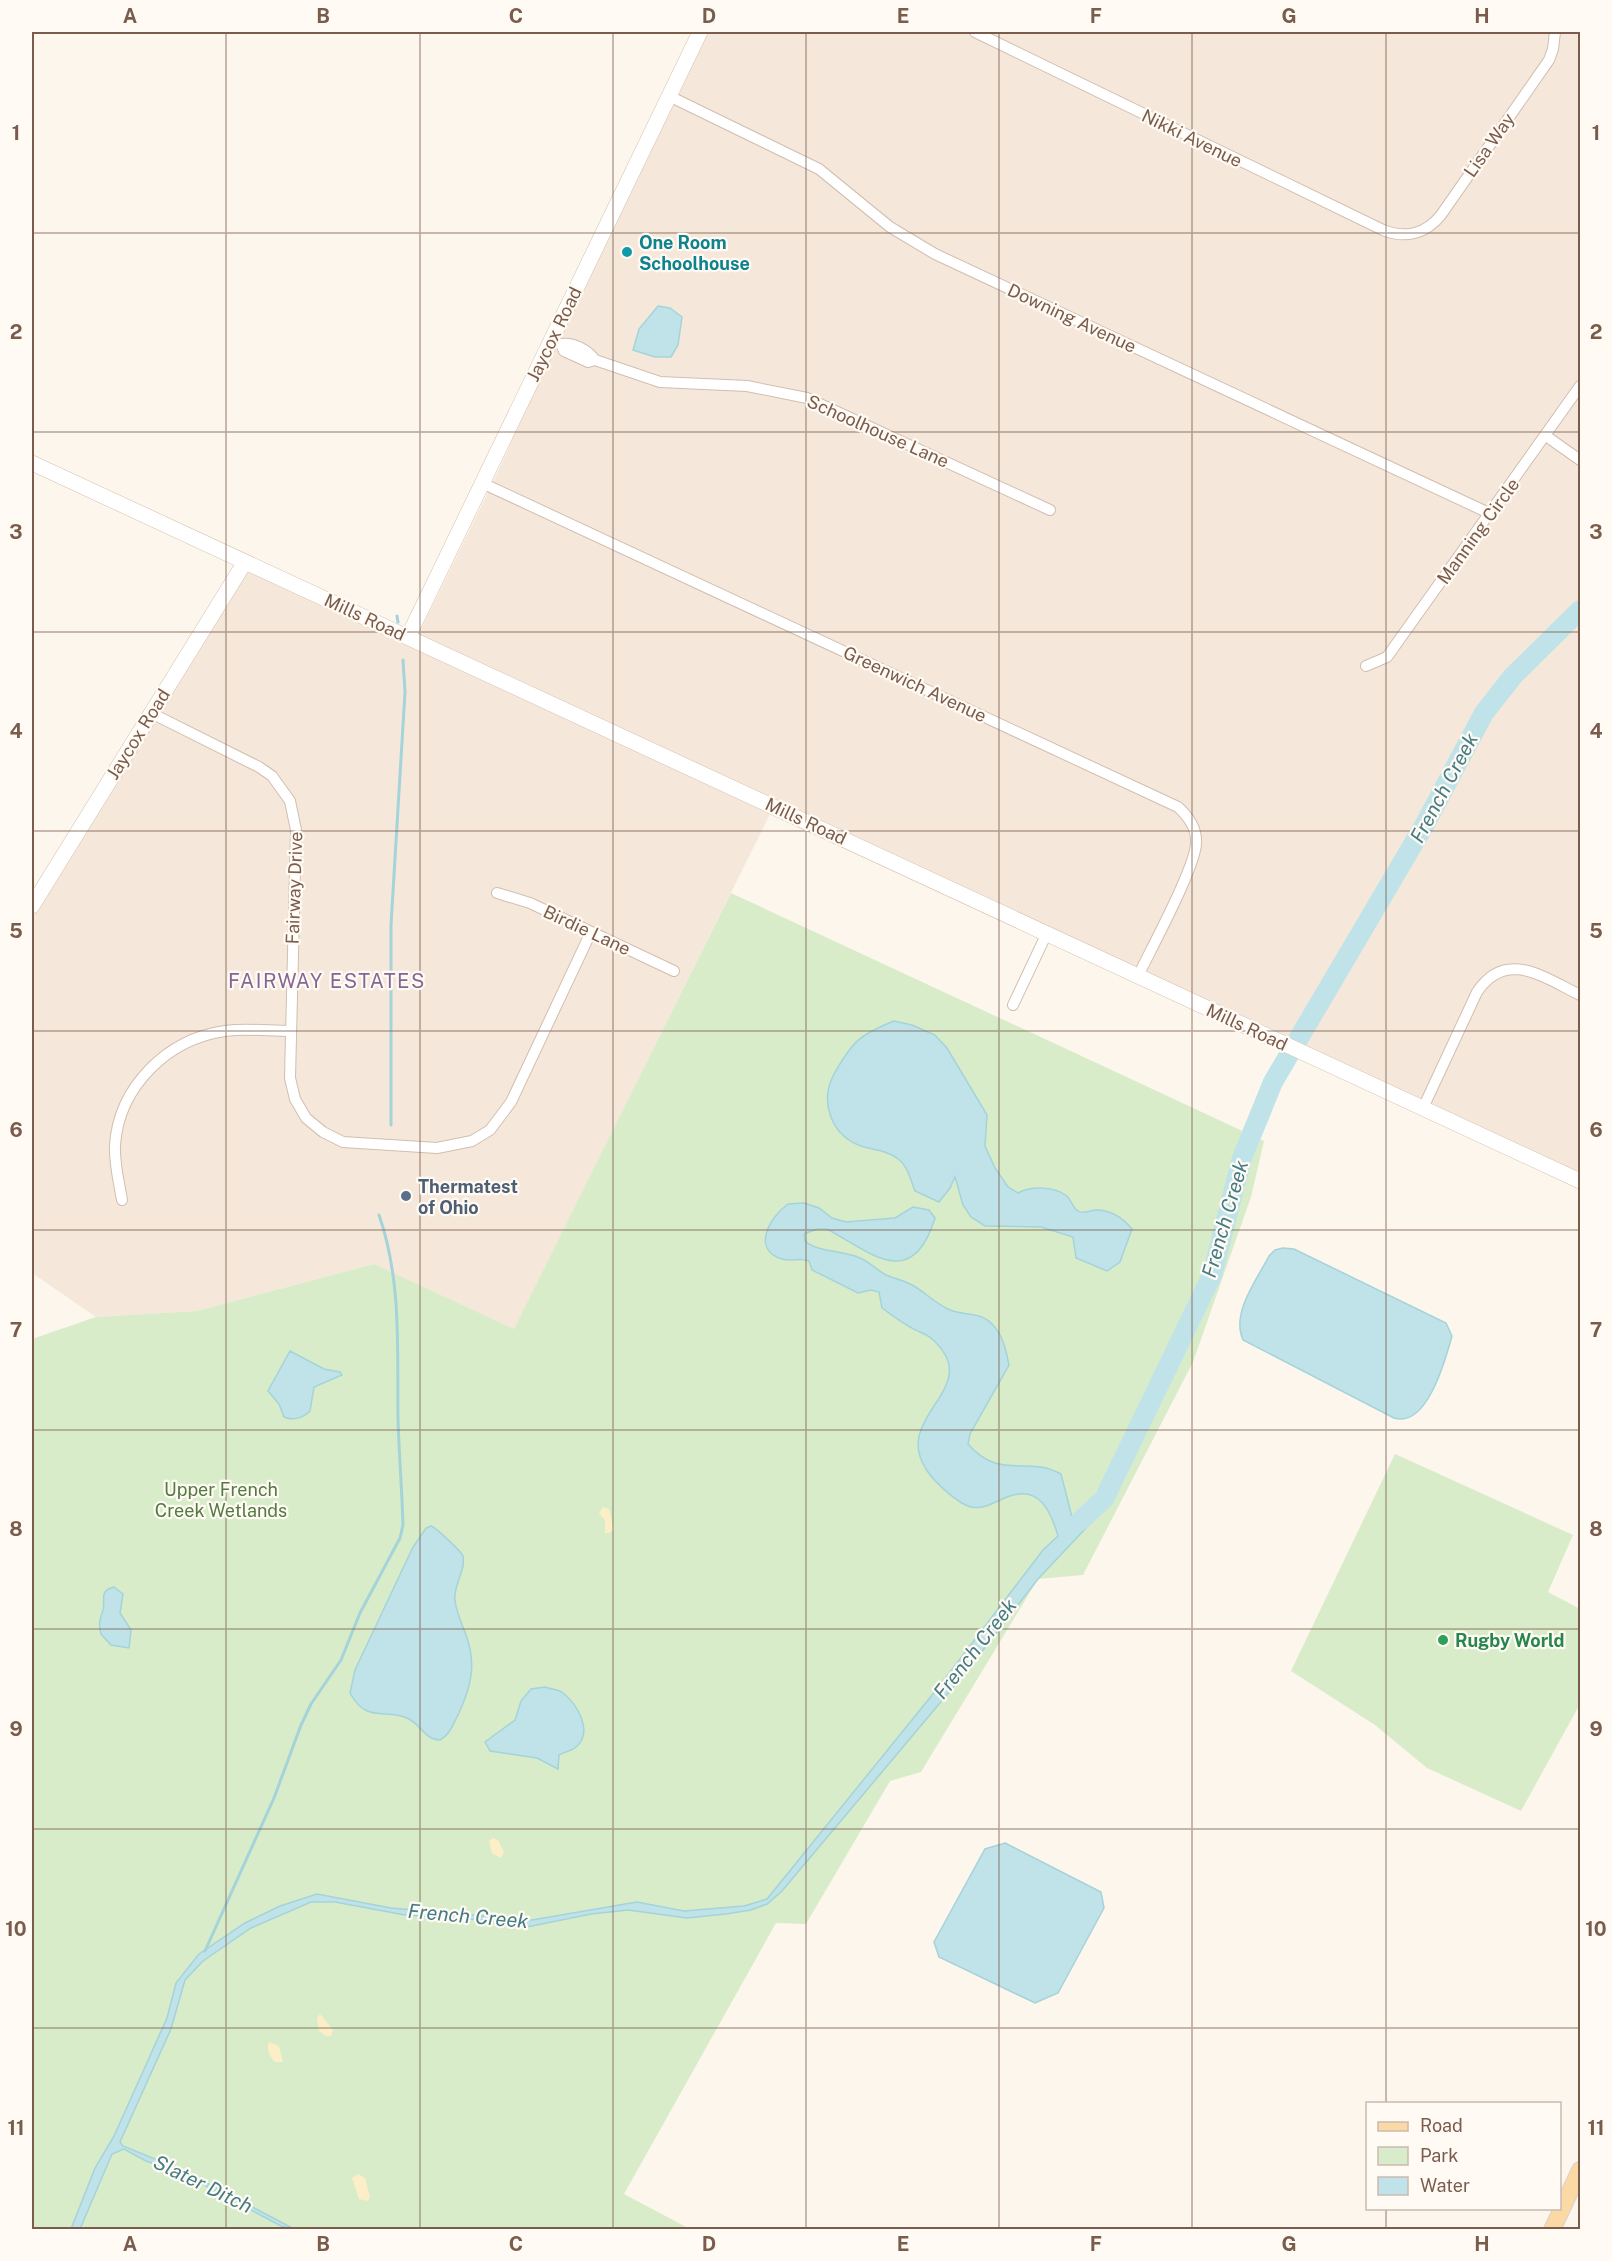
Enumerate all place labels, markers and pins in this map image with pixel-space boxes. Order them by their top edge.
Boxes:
place label: One Room Schoolhouse [639,232,750,274]
marker: One Room Schoolhouse [620,245,634,259]
place label: Thermatest of Ohio [418,1176,518,1218]
marker: Thermatest of Ohio [399,1189,413,1203]
place label: Rugby World [1455,1630,1564,1651]
marker: Rugby World [1436,1633,1450,1647]

